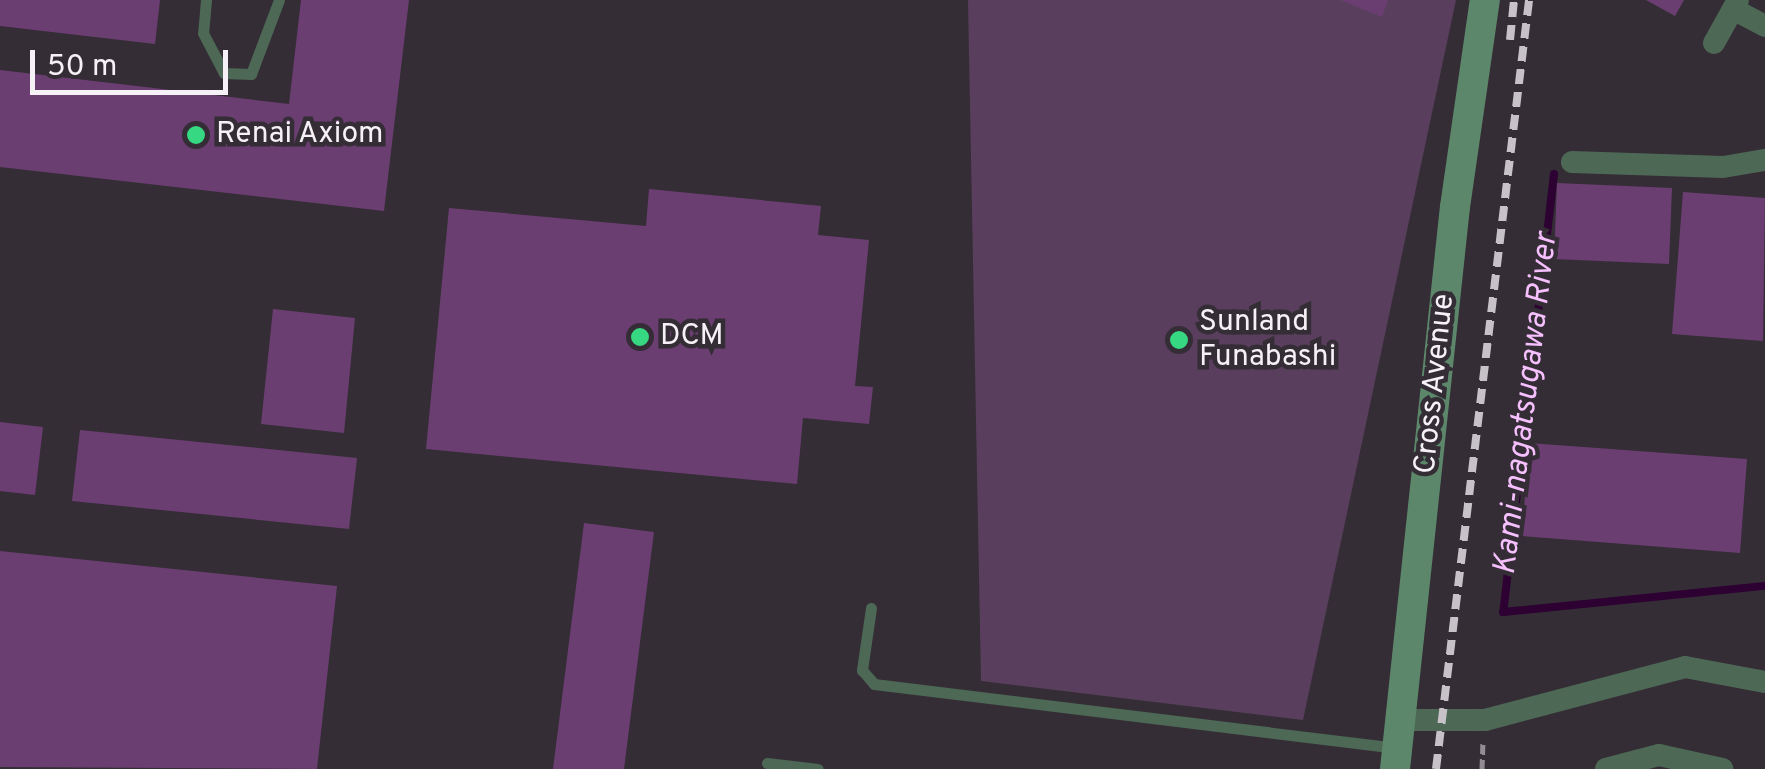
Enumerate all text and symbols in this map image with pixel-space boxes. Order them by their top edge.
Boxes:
scale bar [35,30,232,92]
text: 50 m [47,49,117,86]
place label: Renai Axiom [216,117,385,153]
marker: Renai Axiom [185,124,207,146]
water label: Kami-nagatsugawa River [1487,231,1567,577]
street label: Cross Avenue [1409,291,1463,477]
place label: Sunland Funabashi [1199,305,1336,376]
place label: DCM [660,319,724,355]
marker: DCM [629,326,651,348]
marker: Sunland Funabashi [1168,329,1190,351]

